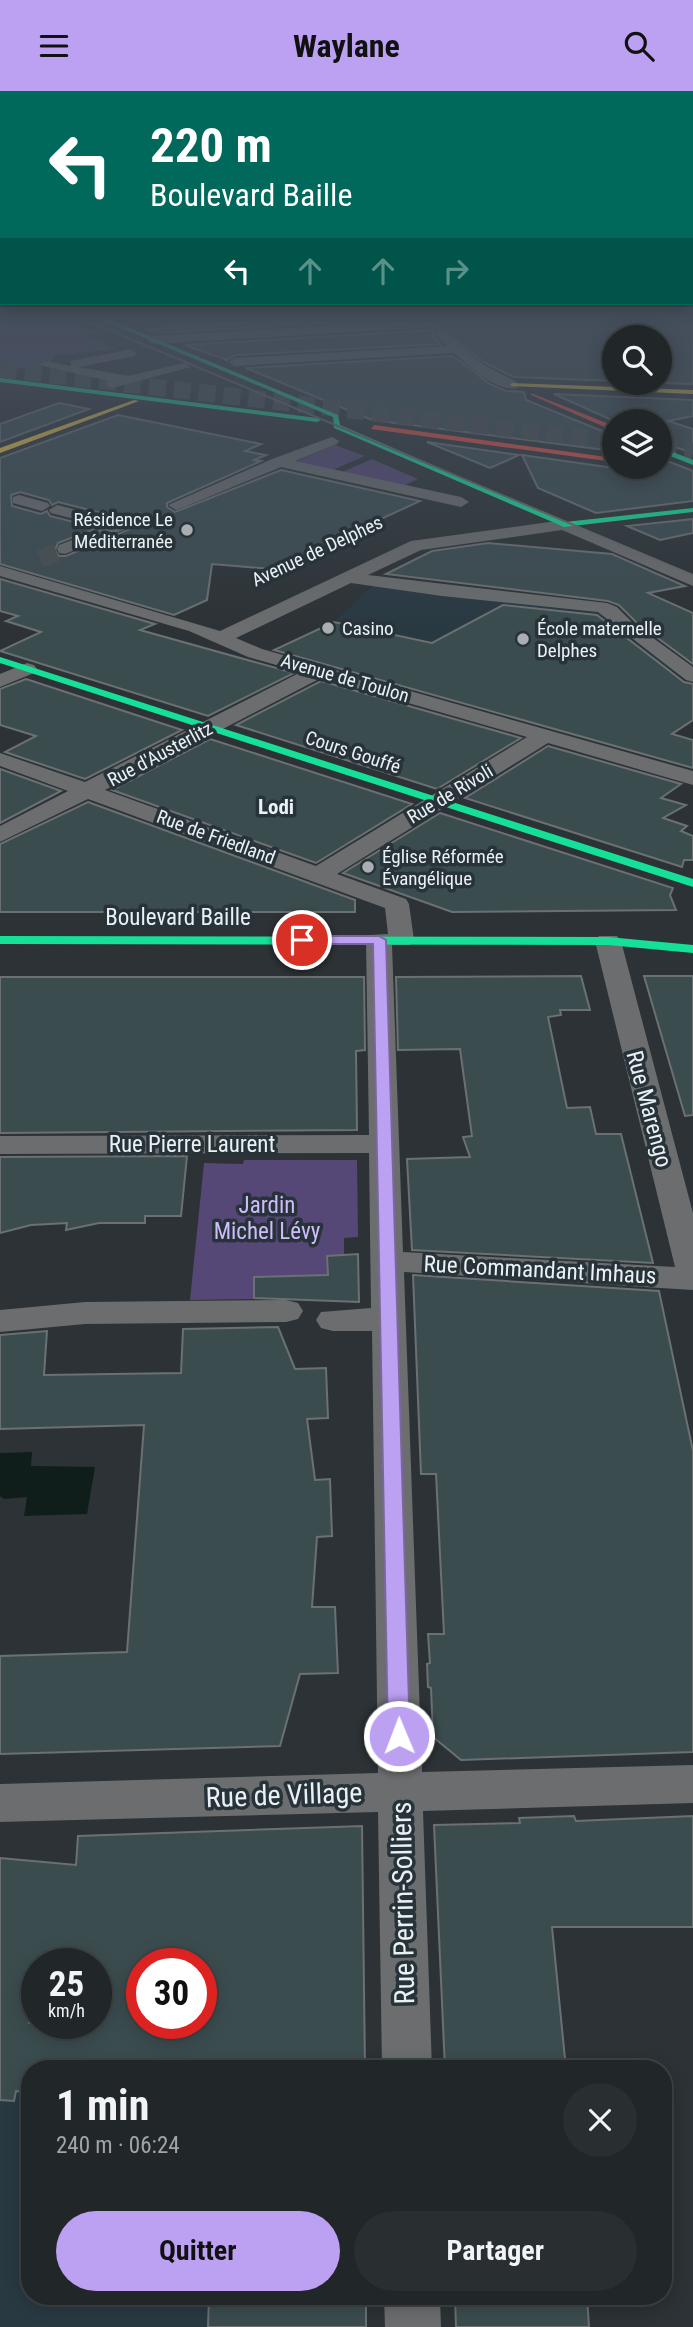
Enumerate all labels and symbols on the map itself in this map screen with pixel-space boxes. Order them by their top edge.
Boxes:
place label: Résidence Le Méditerranée [73,508,173,553]
street label: Avenue de Delphes [248,511,386,591]
marker: Résidence Le Méditerranée [179,522,195,538]
place label: Casino [342,617,394,640]
place label: École maternelle Delphes [537,617,662,662]
marker: Casino [320,620,336,636]
marker: École maternelle Delphes [515,631,531,647]
street label: Avenue de Toulon [278,649,412,707]
street label: Rue d'Austerlitz [103,717,217,791]
street label: Cours Gouffé [302,726,404,778]
street label: Rue de Rivoli [403,759,497,829]
district label: Lodi [258,795,294,819]
street label: Rue de Friedland [153,805,279,869]
place label: Église Réformée Évangélique [382,845,504,890]
marker: Église Réformée Évangélique [360,859,376,875]
street label: Boulevard Baille [105,904,251,931]
pin [272,910,332,970]
street label: Rue Marengo [621,1048,677,1170]
street label: Rue Pierre Laurent [109,1131,275,1158]
park label: Jardin Michel Lévy [214,1192,321,1245]
street label: Rue Commandant Imhaus [423,1250,657,1290]
position arrow [362,1699,436,1773]
street label: Rue de Village [205,1776,363,1814]
street label: Rue Perrin-Solliers [385,1801,421,2005]
speed limit sign: 30 [126,1948,217,2039]

